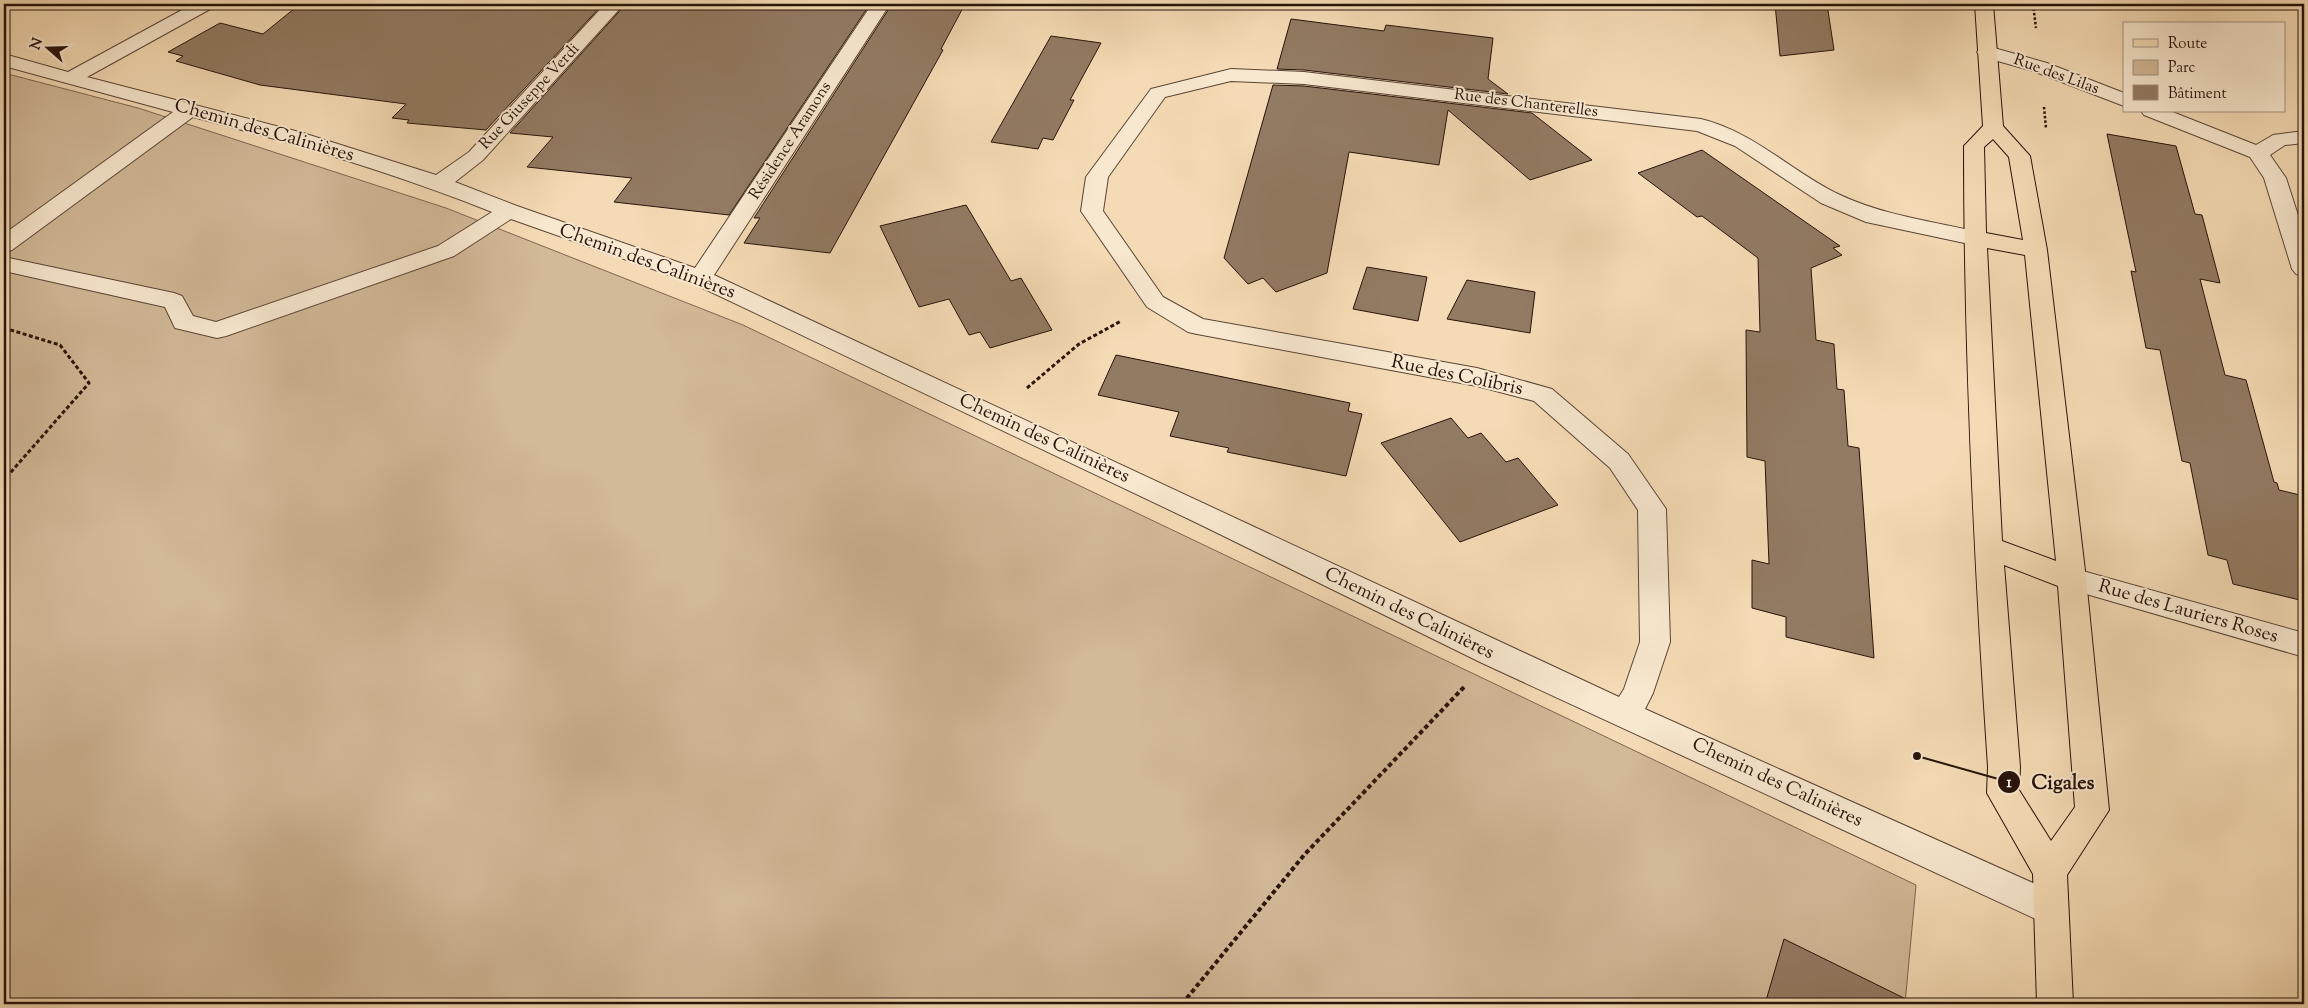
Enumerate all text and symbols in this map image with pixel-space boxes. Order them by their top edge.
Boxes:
north arrow [22,22,72,72]
legend [2123,22,2286,112]
text: Route [2168,34,2207,55]
text: N [26,36,49,53]
street label: Rue Giuseppe Verdi [474,38,586,155]
street label: Rue des Lilas [2010,49,2102,101]
text: Parc [2168,58,2196,79]
street label: Résidence Aramons [744,77,838,205]
street label: Rue des Chanterelles [1453,84,1599,124]
text: Bâtiment [2168,84,2227,105]
street label: Chemin des Calinières [171,92,357,170]
street label: Chemin des Calinières [555,218,739,306]
street label: Rue des Colibris [1389,349,1525,403]
street label: Chemin des Calinières [954,388,1134,490]
street label: Chemin des Calinières [1320,561,1498,667]
street label: Rue des Lauriers Roses [2095,573,2281,651]
street label: Chemin des Calinières [1687,732,1867,834]
callout: Cigales [1997,764,2105,799]
text: Cigales [2032,770,2095,799]
text: 1 [2006,773,2012,794]

